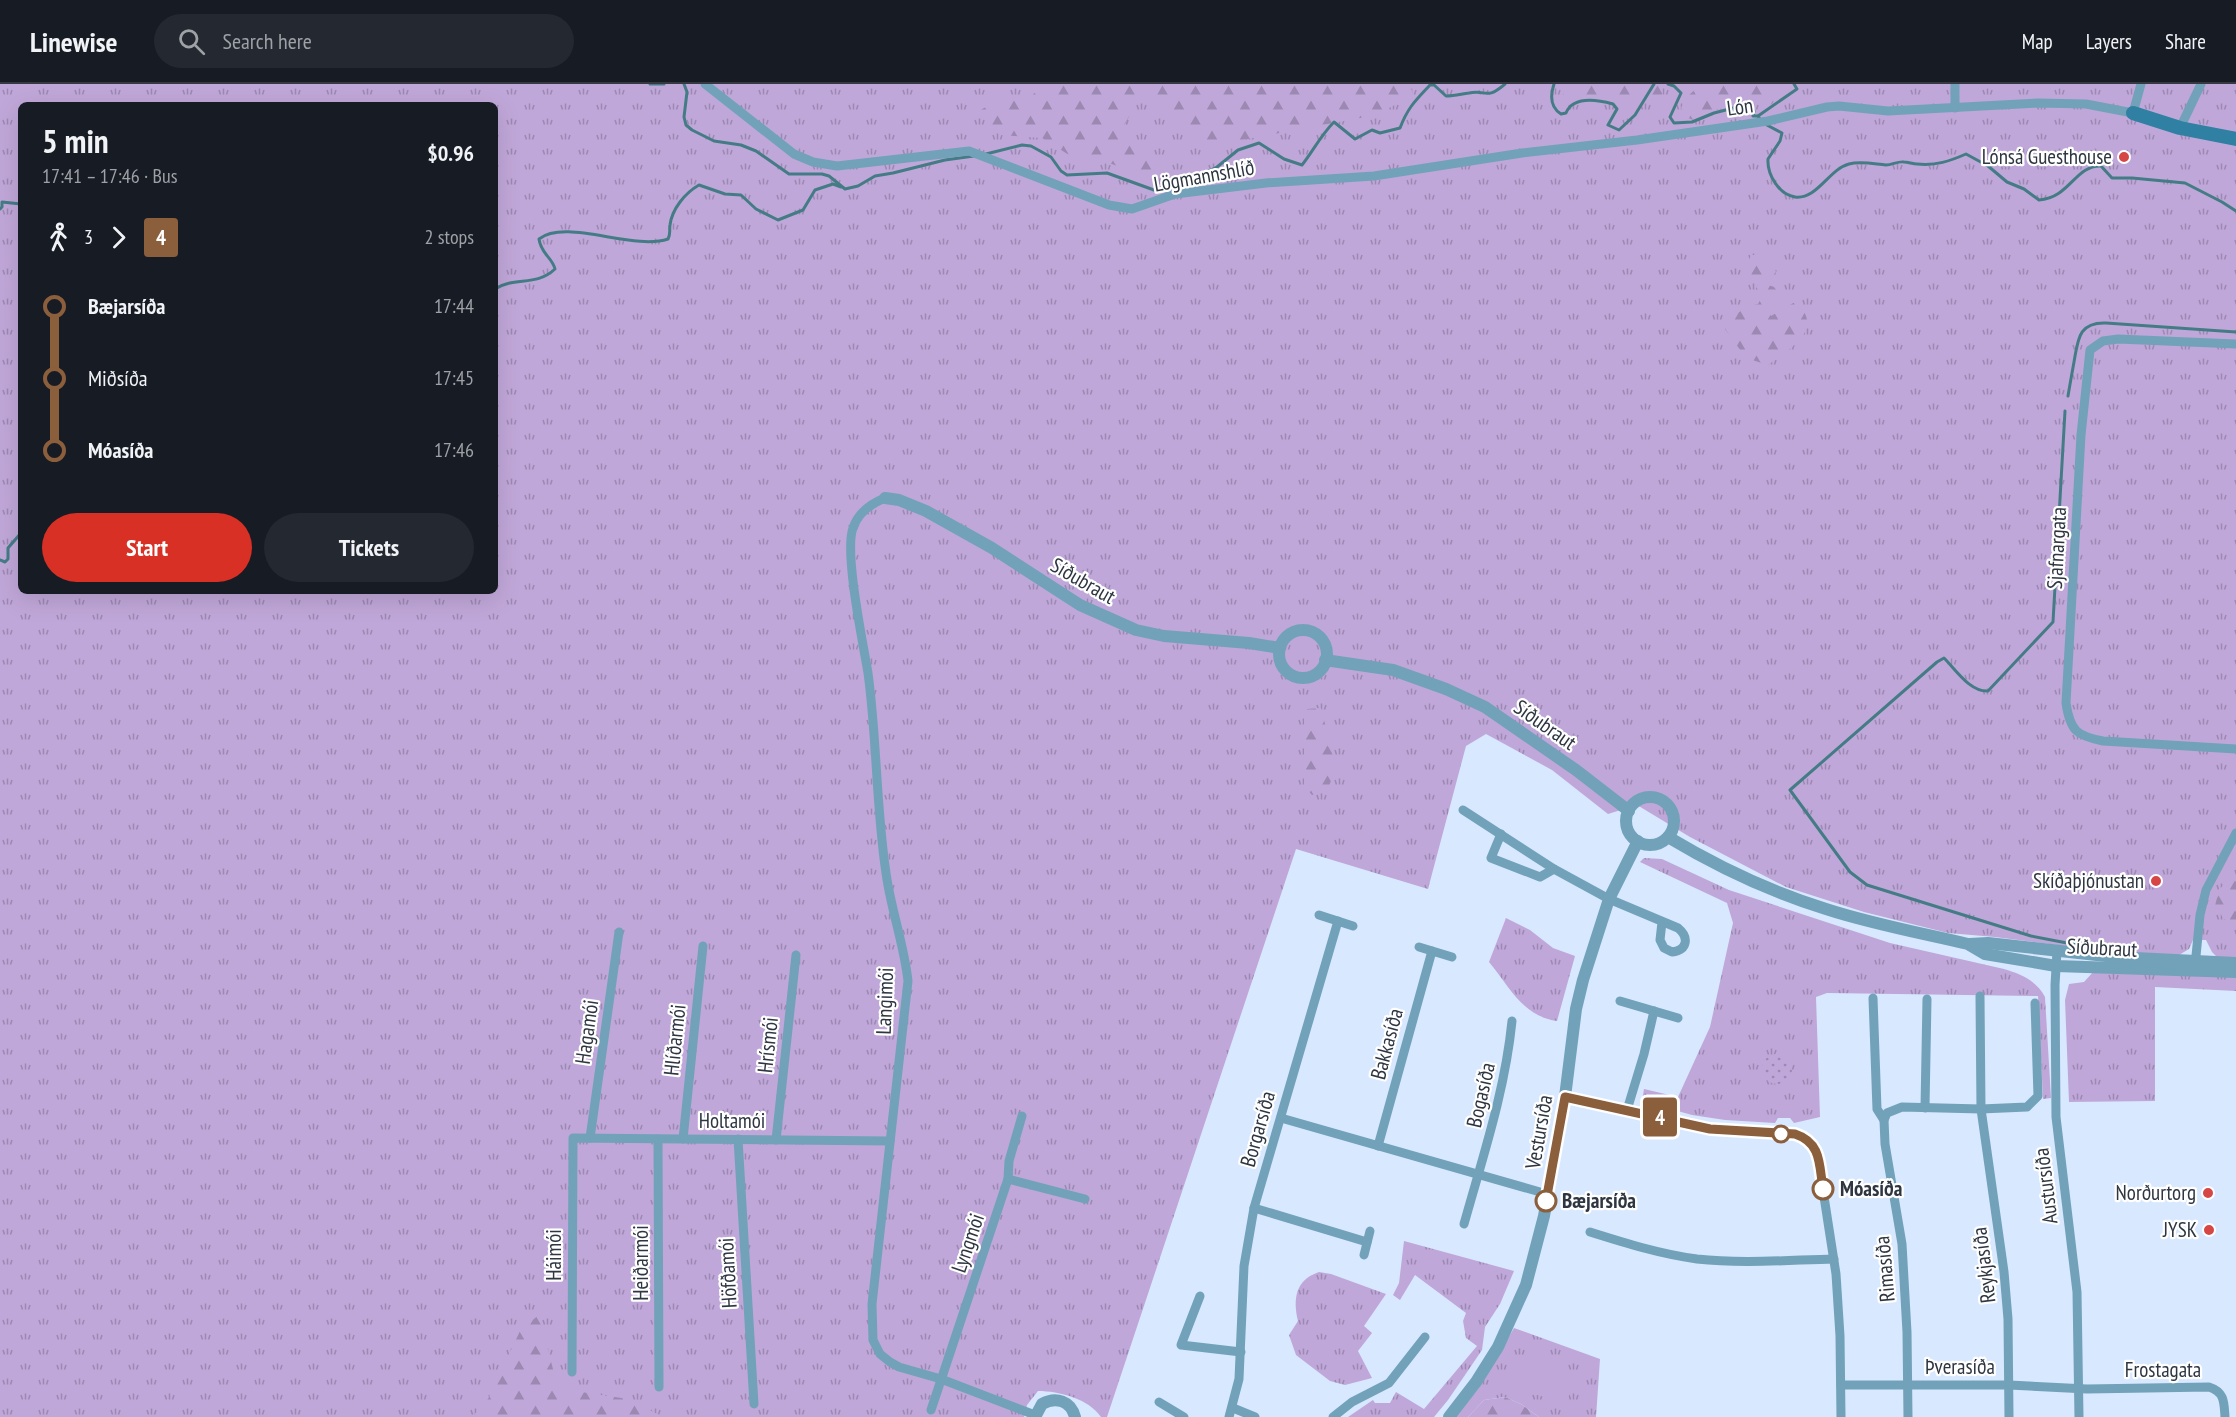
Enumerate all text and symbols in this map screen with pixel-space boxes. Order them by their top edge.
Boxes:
search box [154,14,574,68]
text: Linewise [30,23,118,60]
icon: search [175,25,208,58]
text: Search here [223,27,312,55]
text: Map [2022,28,2053,55]
text: Layers [2086,28,2132,55]
text: Share [2165,28,2206,55]
street label: Lón [1725,91,1755,122]
text: 5 min [42,119,109,162]
text: $0.96 [427,139,474,167]
place label: Lónsá Guesthouse [1982,143,2112,170]
marker: Lónsá Guesthouse [2117,150,2131,164]
street label: Lögmannshlíð [1151,153,1256,198]
text: 17:41 – 17:46 · Bus [42,163,177,189]
icon: walk [42,221,75,254]
icon: forward [102,221,135,254]
text: 3 [84,224,93,250]
text: 4 [156,224,166,251]
text: 2 stops [425,224,474,250]
text: Bæjarsíða [88,292,165,320]
text: 17:44 [434,293,474,319]
text: Miðsíða [88,364,148,392]
text: 17:45 [434,365,474,391]
text: Móasíða [88,436,153,464]
text: 17:46 [434,437,474,463]
street label: Sjafnargata [2041,506,2072,590]
button: Start [42,513,252,582]
button: Tickets [264,513,474,582]
street label: Síðubraut [1046,551,1121,610]
street label: Síðubraut [1509,693,1582,756]
place label: Skíðaþjónustan [2033,867,2144,894]
marker: Skíðaþjónustan [2149,874,2163,888]
street label: Síðubraut [2066,932,2138,963]
street label: Langimói [870,967,899,1035]
street label: Hagamói [569,998,604,1066]
street label: Hlíðarmói [657,1003,692,1077]
street label: Bakkasíða [1364,1005,1409,1082]
street label: Hrísmói [751,1016,784,1074]
street label: Bogasíða [1460,1060,1501,1130]
street label: Borgarsíða [1234,1088,1281,1170]
street label: Vestursíða [1519,1093,1558,1172]
line badge: 4 [1640,1098,1680,1136]
text: 4 [1655,1104,1665,1131]
street label: Holtamói [699,1107,765,1134]
unlabelled marker [1772,1125,1790,1143]
street label: Austursíða [2027,1147,2064,1226]
place label: Móasíða [1840,1175,1903,1202]
marker: Móasíða [1812,1178,1834,1200]
place label: Norðurtorg [2116,1179,2196,1206]
marker: Norðurtorg [2201,1186,2215,1200]
place label: Bæjarsíða [1562,1187,1636,1214]
marker: Bæjarsíða [1535,1190,1557,1212]
street label: Lyngmói [945,1210,990,1276]
place label: JYSK [2162,1216,2197,1243]
marker: JYSK [2202,1223,2216,1237]
street label: Heiðarmói [627,1225,654,1301]
street label: Reykjasíða [1965,1226,2002,1304]
street label: Háimói [540,1229,567,1281]
street label: Rimasíða [1868,1235,1901,1303]
street label: Höfðamói [712,1237,743,1309]
street label: Þverasíða [1925,1353,1995,1380]
street label: Frostagata [2125,1356,2201,1383]

